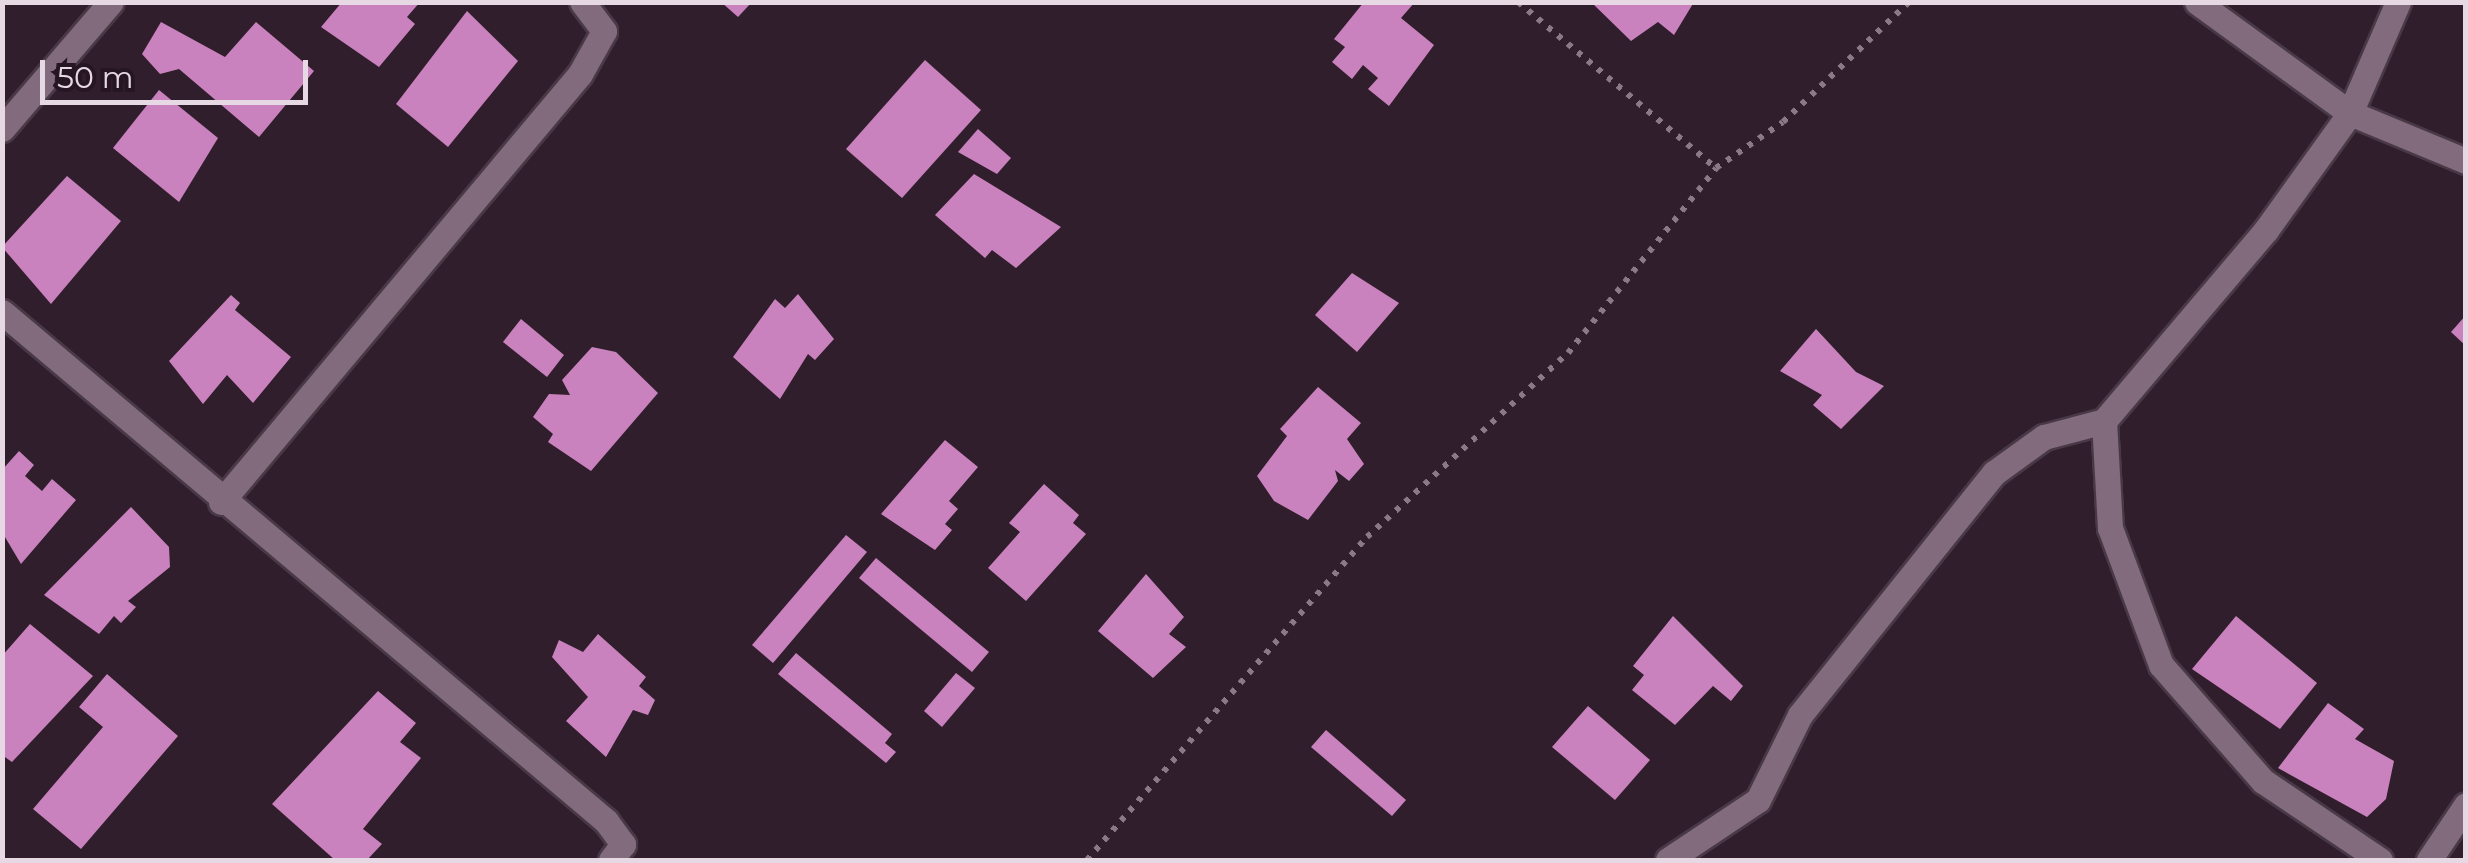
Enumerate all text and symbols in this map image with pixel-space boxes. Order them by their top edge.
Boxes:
scale bar [45,40,312,102]
text: 50 m [57,59,134,96]

